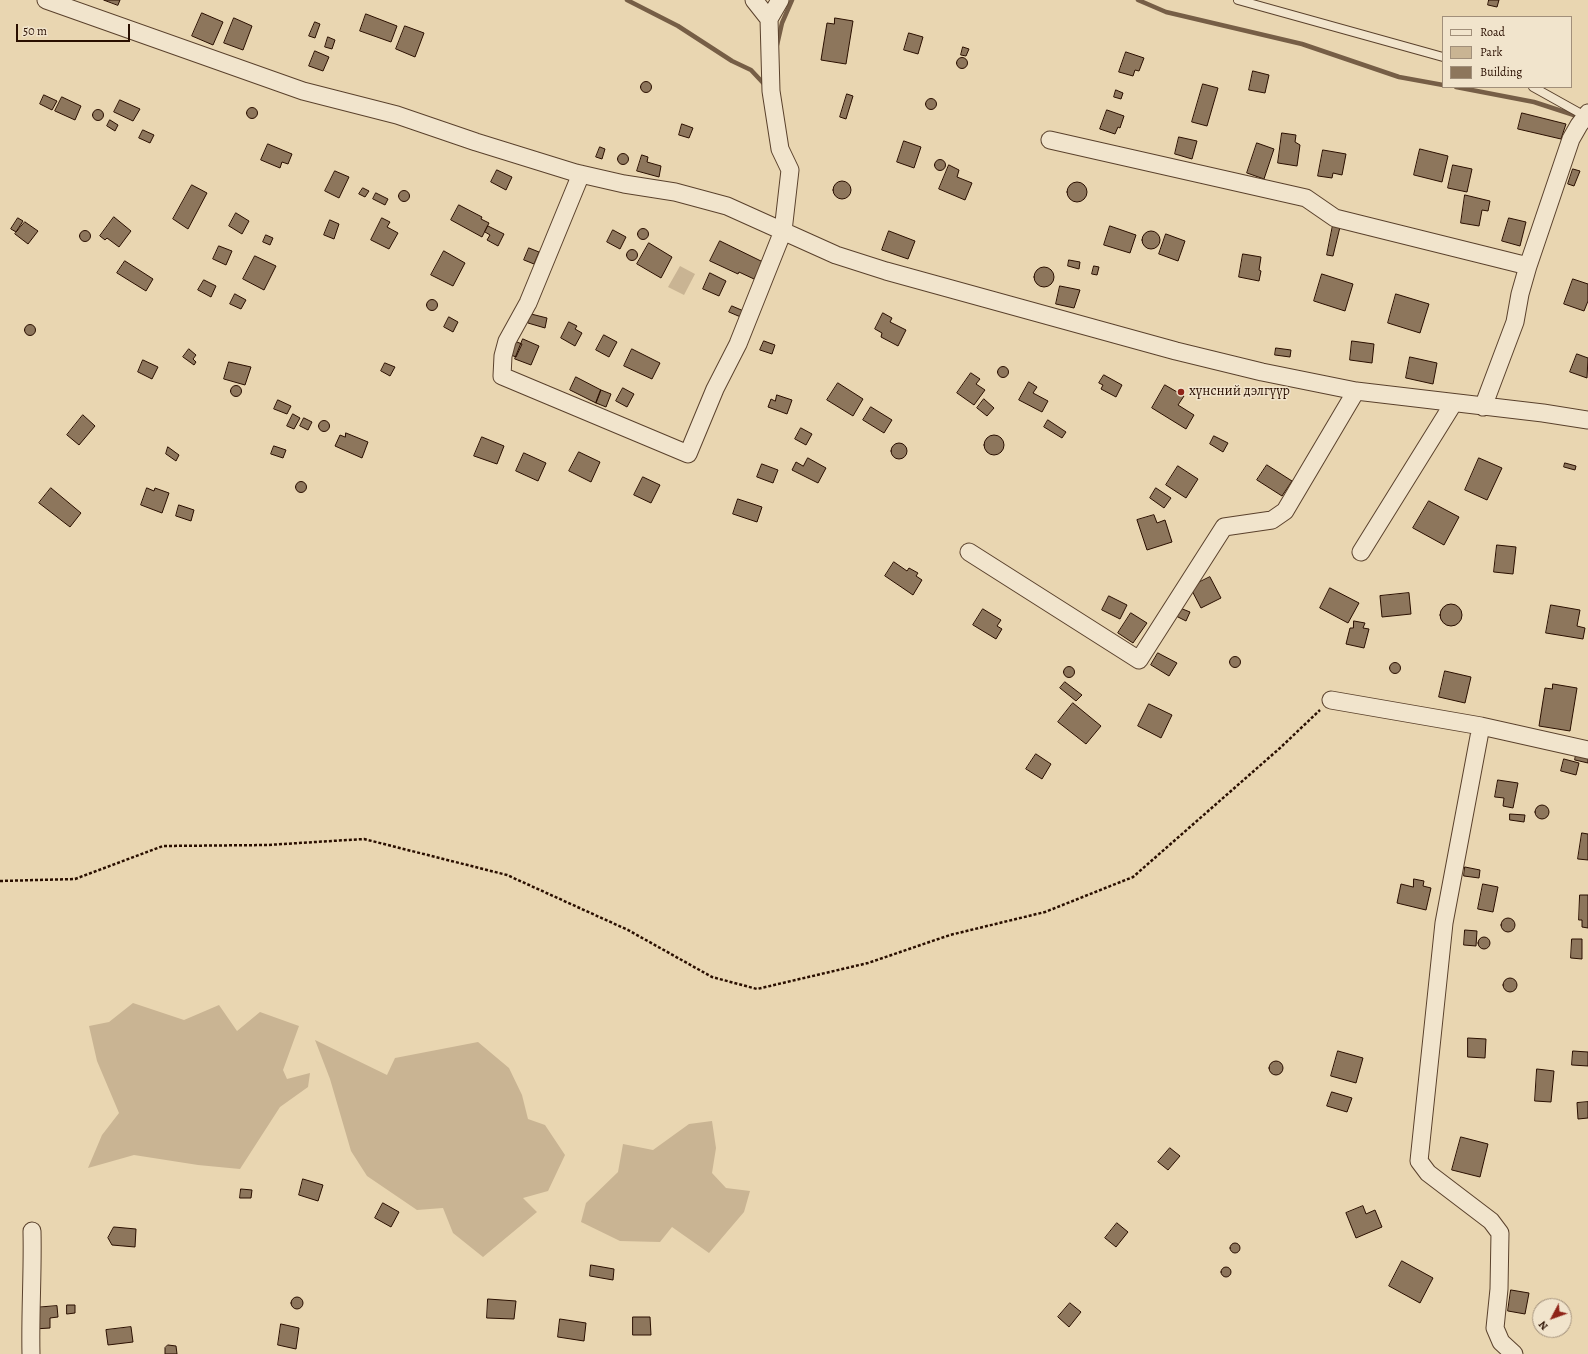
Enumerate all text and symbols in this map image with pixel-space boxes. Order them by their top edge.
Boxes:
scale bar [18,16,132,42]
legend [1442,16,1572,88]
text: 50 m [23,23,47,39]
text: Road [1480,24,1505,40]
text: Park [1480,44,1503,60]
text: Building [1480,64,1522,80]
place label: хүнсний дэлгүүр [1189,384,1290,400]
marker: хүнсний дэлгүүр [1176,387,1186,397]
north arrow [1532,1298,1572,1338]
text: N [1535,1318,1552,1333]

